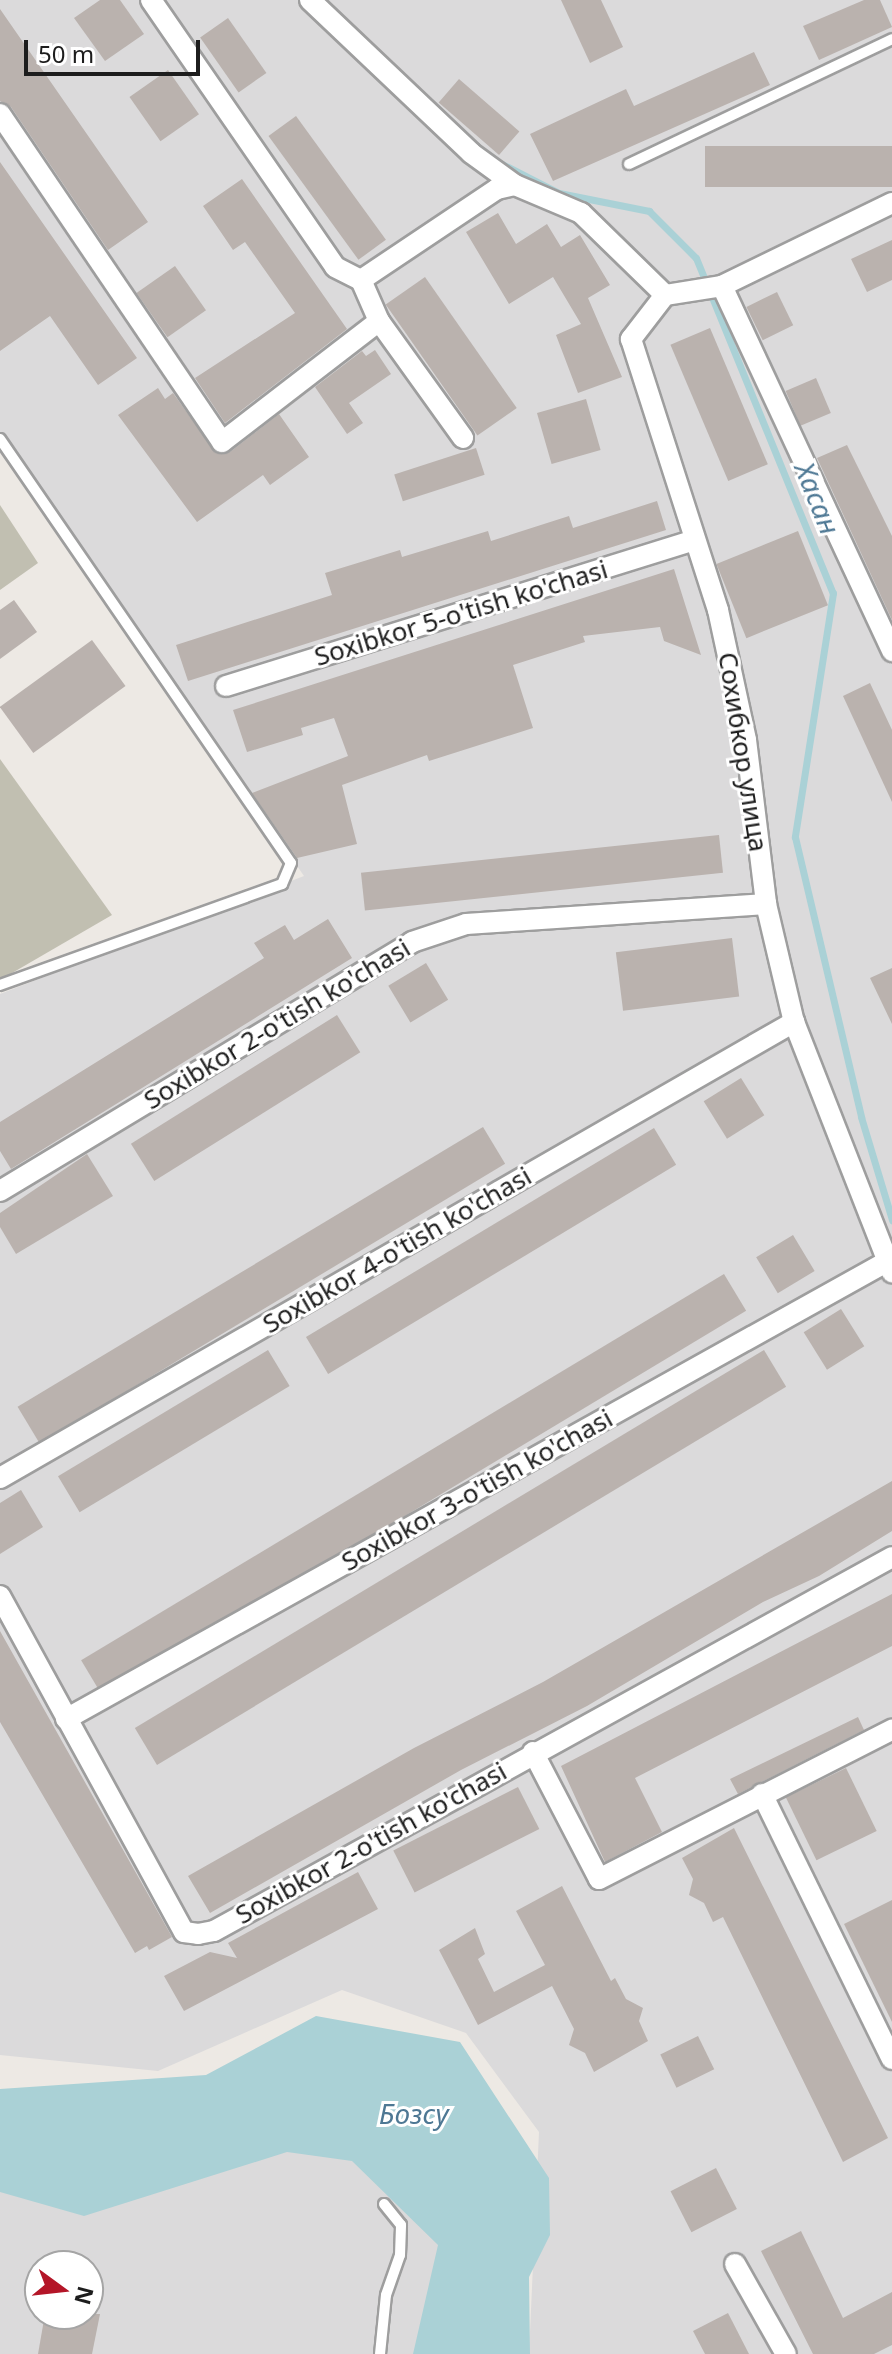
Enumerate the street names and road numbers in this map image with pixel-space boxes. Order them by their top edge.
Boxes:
street label: Soxibkor 5-o'tish ko'chasi [311,554,611,672]
street label: Сохибкор улица [712,650,774,854]
street label: Soxibkor 2-o'tish ko'chasi [138,932,416,1116]
street label: Soxibkor 4-o'tish ko'chasi [257,1160,537,1340]
street label: Soxibkor 3-o'tish ko'chasi [336,1402,618,1578]
street label: Soxibkor 2-o'tish ko'chasi [230,1755,512,1931]

